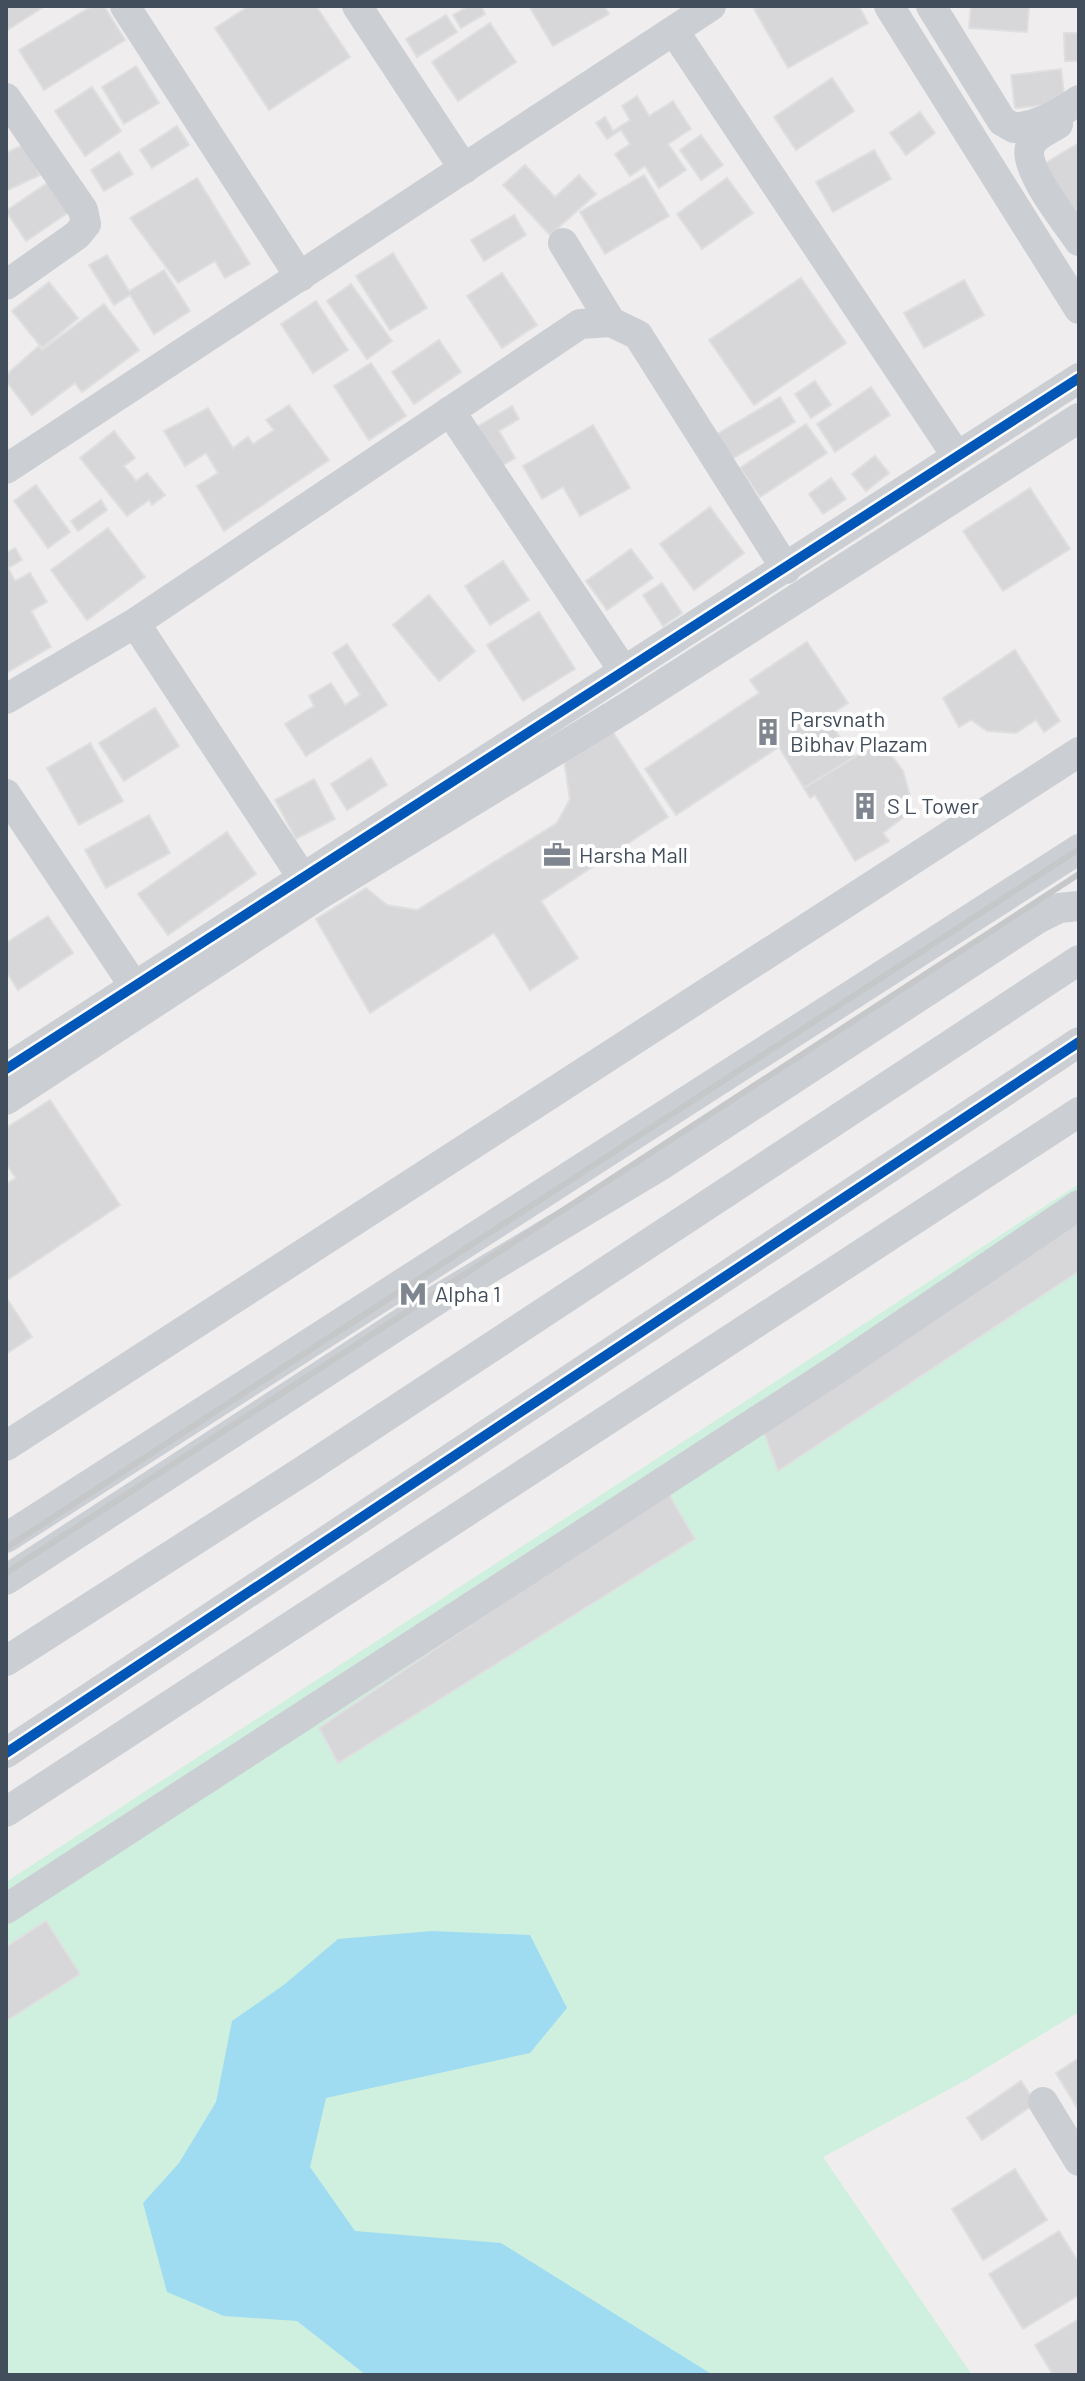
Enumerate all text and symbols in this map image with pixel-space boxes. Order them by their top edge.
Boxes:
place label: Parsvnath Bibhav Plazam [790,705,928,756]
building icon: Parsvnath Bibhav Plazam [753,717,783,747]
building icon: S L Tower [850,791,880,821]
place label: S L Tower [887,792,979,818]
office icon: Harsha Mall [542,840,572,870]
place label: Harsha Mall [579,841,688,867]
metro station icon: Alpha 1 [398,1279,428,1309]
place label: Alpha 1 [435,1280,501,1306]

